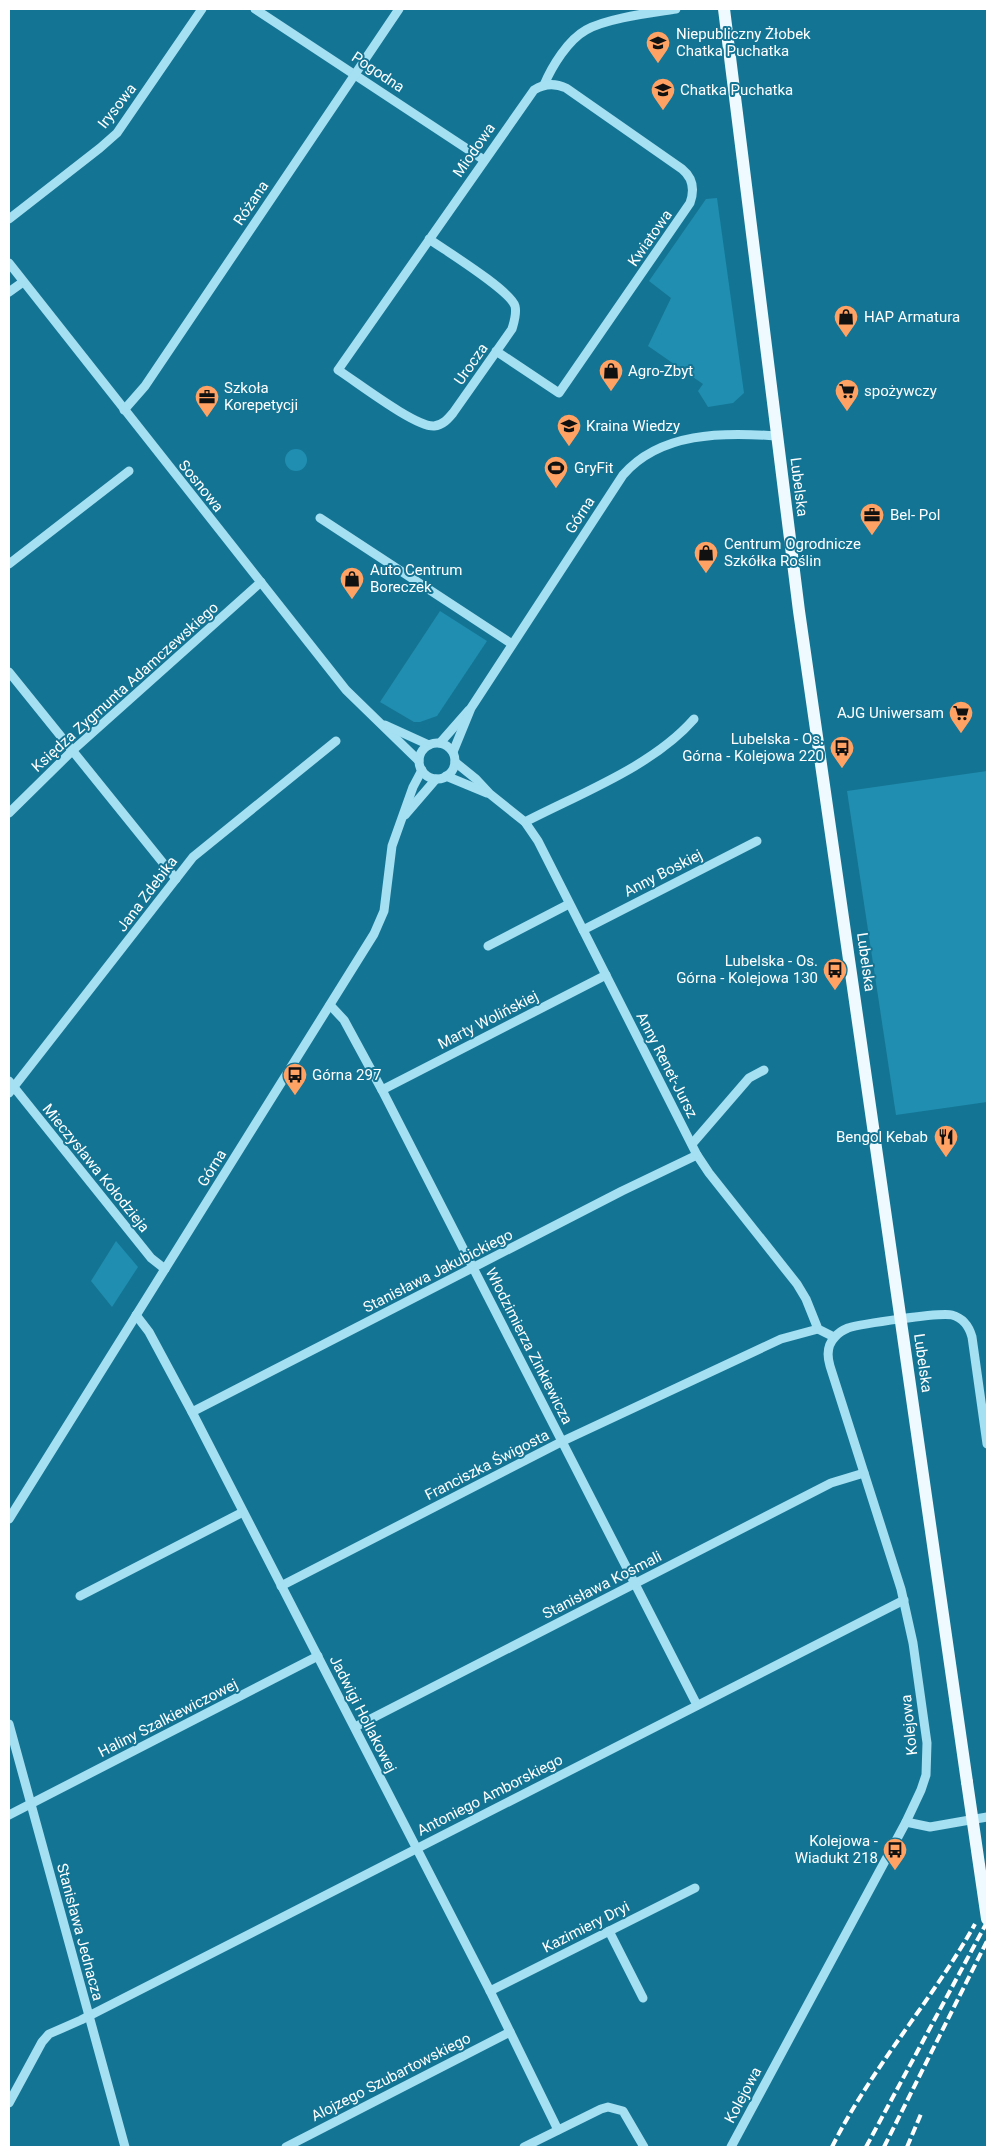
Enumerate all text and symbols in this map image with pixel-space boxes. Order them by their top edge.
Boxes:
place label: Niepubliczny Żłobek Chatka Puchatka [676,25,811,60]
school or university icon: Niepubliczny Żłobek Chatka Puchatka [645,30,671,64]
street label: Pogodna [348,48,408,96]
school or university icon: Chatka Puchatka [650,77,676,111]
street label: Irysowa [94,80,140,132]
place label: Chatka Puchatka [680,81,793,99]
street label: Miodowa [449,120,499,180]
street label: Różana [230,177,272,229]
street label: Kwiatowa [624,206,676,270]
shop icon: HAP Armatura [833,304,859,338]
place label: HAP Armatura [864,308,960,326]
street label: Urocza [450,340,492,388]
shop icon: Agro-Zbyt [598,358,624,392]
place label: Agro-Zbyt [628,362,693,380]
supermarket icon: spożywczy [834,378,860,412]
place label: Szkoła Korepetycji [224,379,298,414]
place label: spożywczy [864,382,937,400]
office icon: Szkoła Korepetycji [194,384,220,418]
school or university icon: Kraina Wiedzy [556,413,582,447]
place label: Kraina Wiedzy [586,417,680,435]
sports icon: GryFit [543,455,569,489]
street label: Sosnowa [175,456,227,516]
street label: Lubelska [786,456,812,518]
place label: GryFit [574,459,613,477]
street label: Górna [561,493,599,537]
office icon: Bel- Pol [859,502,885,536]
place label: Bel- Pol [890,506,940,524]
place label: Centrum Ogrodnicze Szkółka Roślin [724,535,861,570]
shop icon: Centrum Ogrodnicze Szkółka Roślin [693,540,719,574]
place label: Auto Centrum Boreczek [370,561,462,596]
shop icon: Auto Centrum Boreczek [339,566,365,600]
street label: Księdza Zygmunta Adamczewskiego [28,598,222,776]
supermarket icon: AJG Uniwersam [948,700,974,734]
place label: AJG Uniwersam [837,704,944,722]
place label: Lubelska - Os. Górna - Kolejowa 220 [682,730,824,765]
bus stop icon: Lubelska - Os. Górna - Kolejowa 220 [829,735,855,769]
street label: Anny Boskiej [621,846,705,900]
street label: Jana Zdebika [113,853,181,935]
street label: Lubelska [853,931,879,993]
place label: Lubelska - Os. Górna - Kolejowa 130 [676,952,818,987]
bus stop icon: Lubelska - Os. Górna - Kolejowa 130 [822,957,848,991]
street label: Marty Wolińskiej [435,987,541,1053]
street label: Anny Renet-Jursz [633,1009,701,1121]
bus stop icon: Górna 297 [282,1062,308,1096]
place label: Górna 297 [312,1066,381,1084]
street label: Mieczysława Kołodzieja [39,1100,153,1236]
restaurant icon: Bengol Kebab [933,1124,959,1158]
place label: Bengol Kebab [836,1128,928,1146]
street label: Górna [194,1146,230,1190]
street label: Stanisława Jakubickiego [360,1225,516,1317]
street label: Włodzimierza Zinkiewicza [482,1265,576,1427]
street label: Lubelska [910,1332,936,1394]
street label: Franciszka Świgosta [422,1426,552,1504]
street label: Stanisława Kosmali [539,1547,665,1623]
street label: Jadwigi Hollakowej [326,1652,400,1776]
street label: Haliny Szalkiewiczowej [95,1675,241,1761]
street label: Kolejowa [897,1694,921,1756]
street label: Antoniego Amborskiego [414,1750,566,1840]
place label: Kolejowa - Wiadukt 218 [795,1832,878,1867]
bus stop icon: Kolejowa - Wiadukt 218 [882,1837,908,1871]
street label: Stanisława Jednacza [53,1861,107,2003]
street label: Kazimiery Dryi [539,1897,633,1957]
street label: Alojzego Szubartowskiego [308,2029,474,2125]
street label: Kolejowa [721,2064,765,2126]

